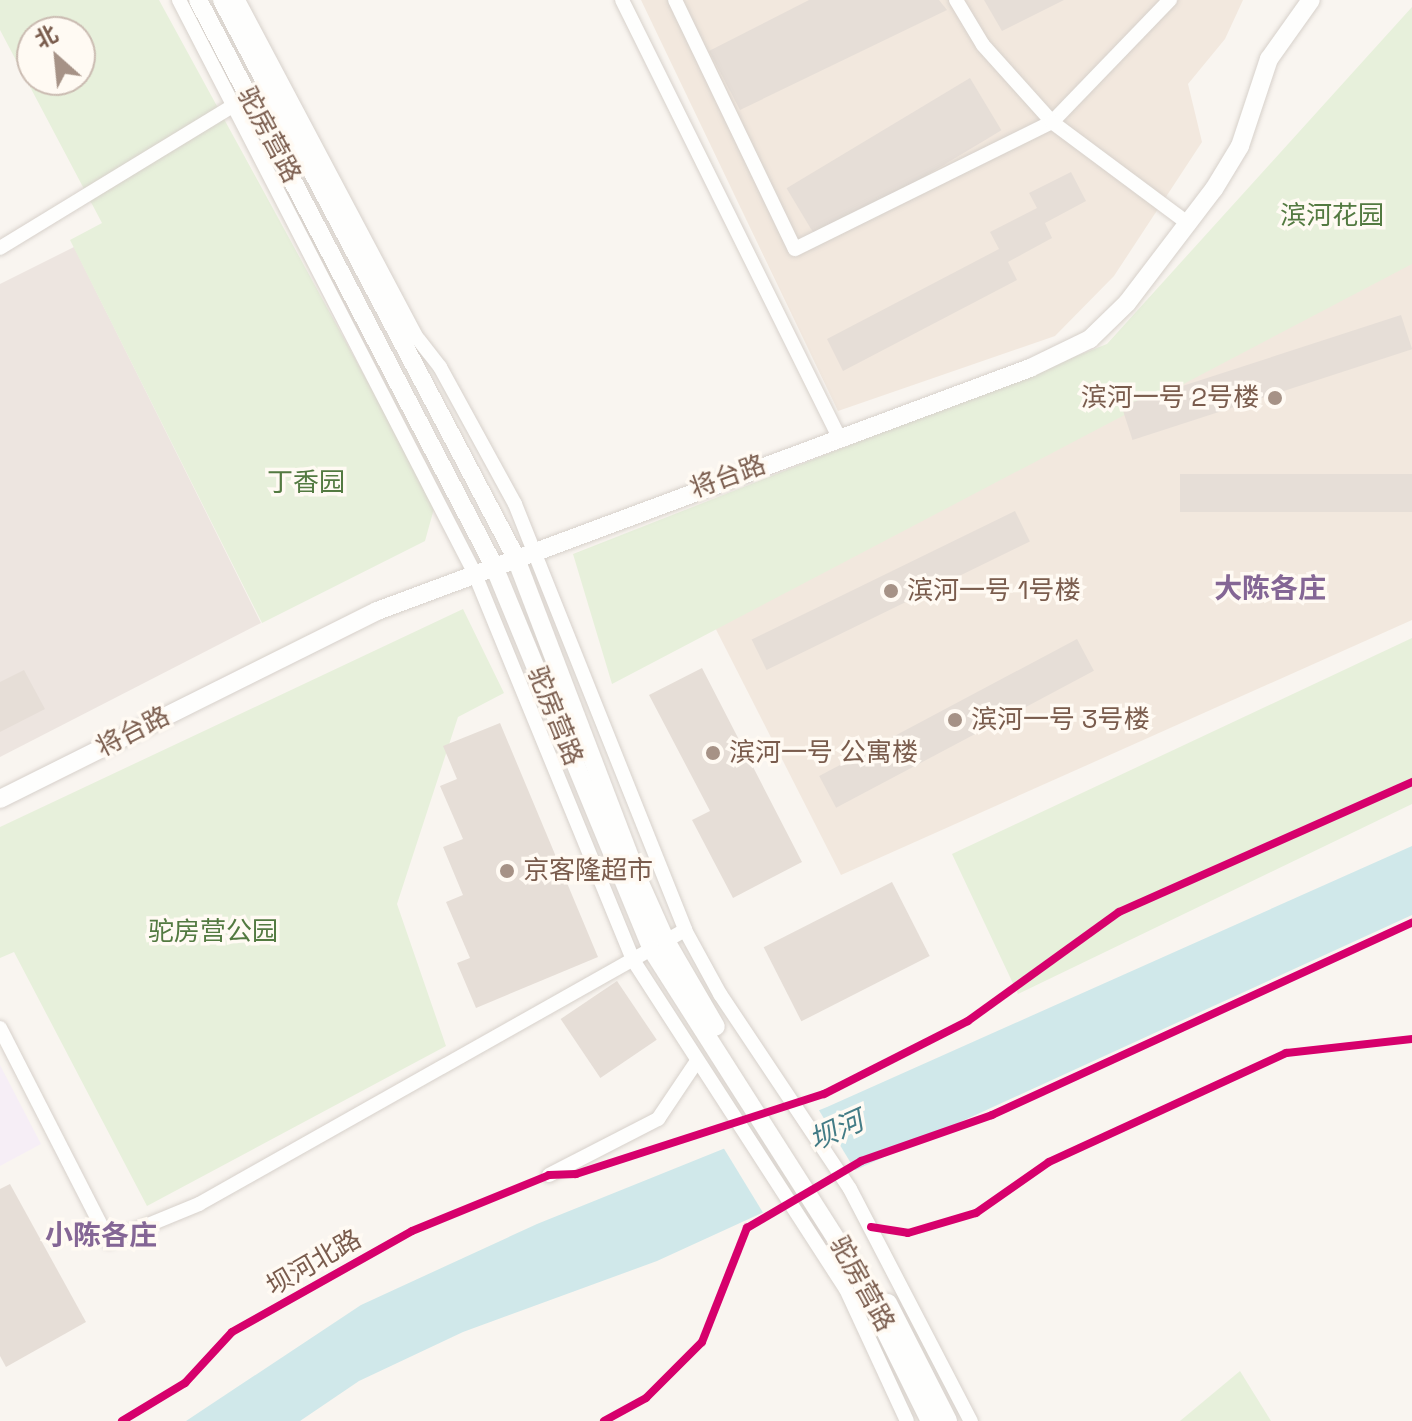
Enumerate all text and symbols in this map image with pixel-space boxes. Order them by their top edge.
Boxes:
north arrow [16,16,96,96]
text: 北 [30,19,62,54]
street label: 驼房营路 [231,82,307,188]
park label: 滨河花园 [1280,200,1384,232]
place label: 滨河一号 2号楼 [1081,382,1259,414]
marker: 滨河一号 2号楼 [1266,389,1284,407]
street label: 将台路 [686,449,770,505]
park label: 丁香园 [267,467,345,499]
district label: 大陈各庄 [1214,571,1326,605]
place label: 滨河一号 1号楼 [907,575,1081,607]
marker: 滨河一号 1号楼 [882,582,900,600]
street label: 驼房营路 [521,662,589,770]
street label: 将台路 [91,700,175,764]
place label: 滨河一号 3号楼 [971,704,1149,736]
marker: 滨河一号 3号楼 [946,711,964,729]
place label: 滨河一号 公寓楼 [729,737,918,769]
marker: 滨河一号 公寓楼 [704,744,722,762]
place label: 京客隆超市 [523,855,653,887]
marker: 京客隆超市 [498,862,516,880]
park label: 驼房营公园 [148,916,278,948]
water label: 坝河 [804,1103,868,1157]
district label: 小陈各庄 [45,1218,157,1252]
street label: 坝河北路 [261,1223,367,1303]
street label: 驼房营路 [823,1231,901,1337]

